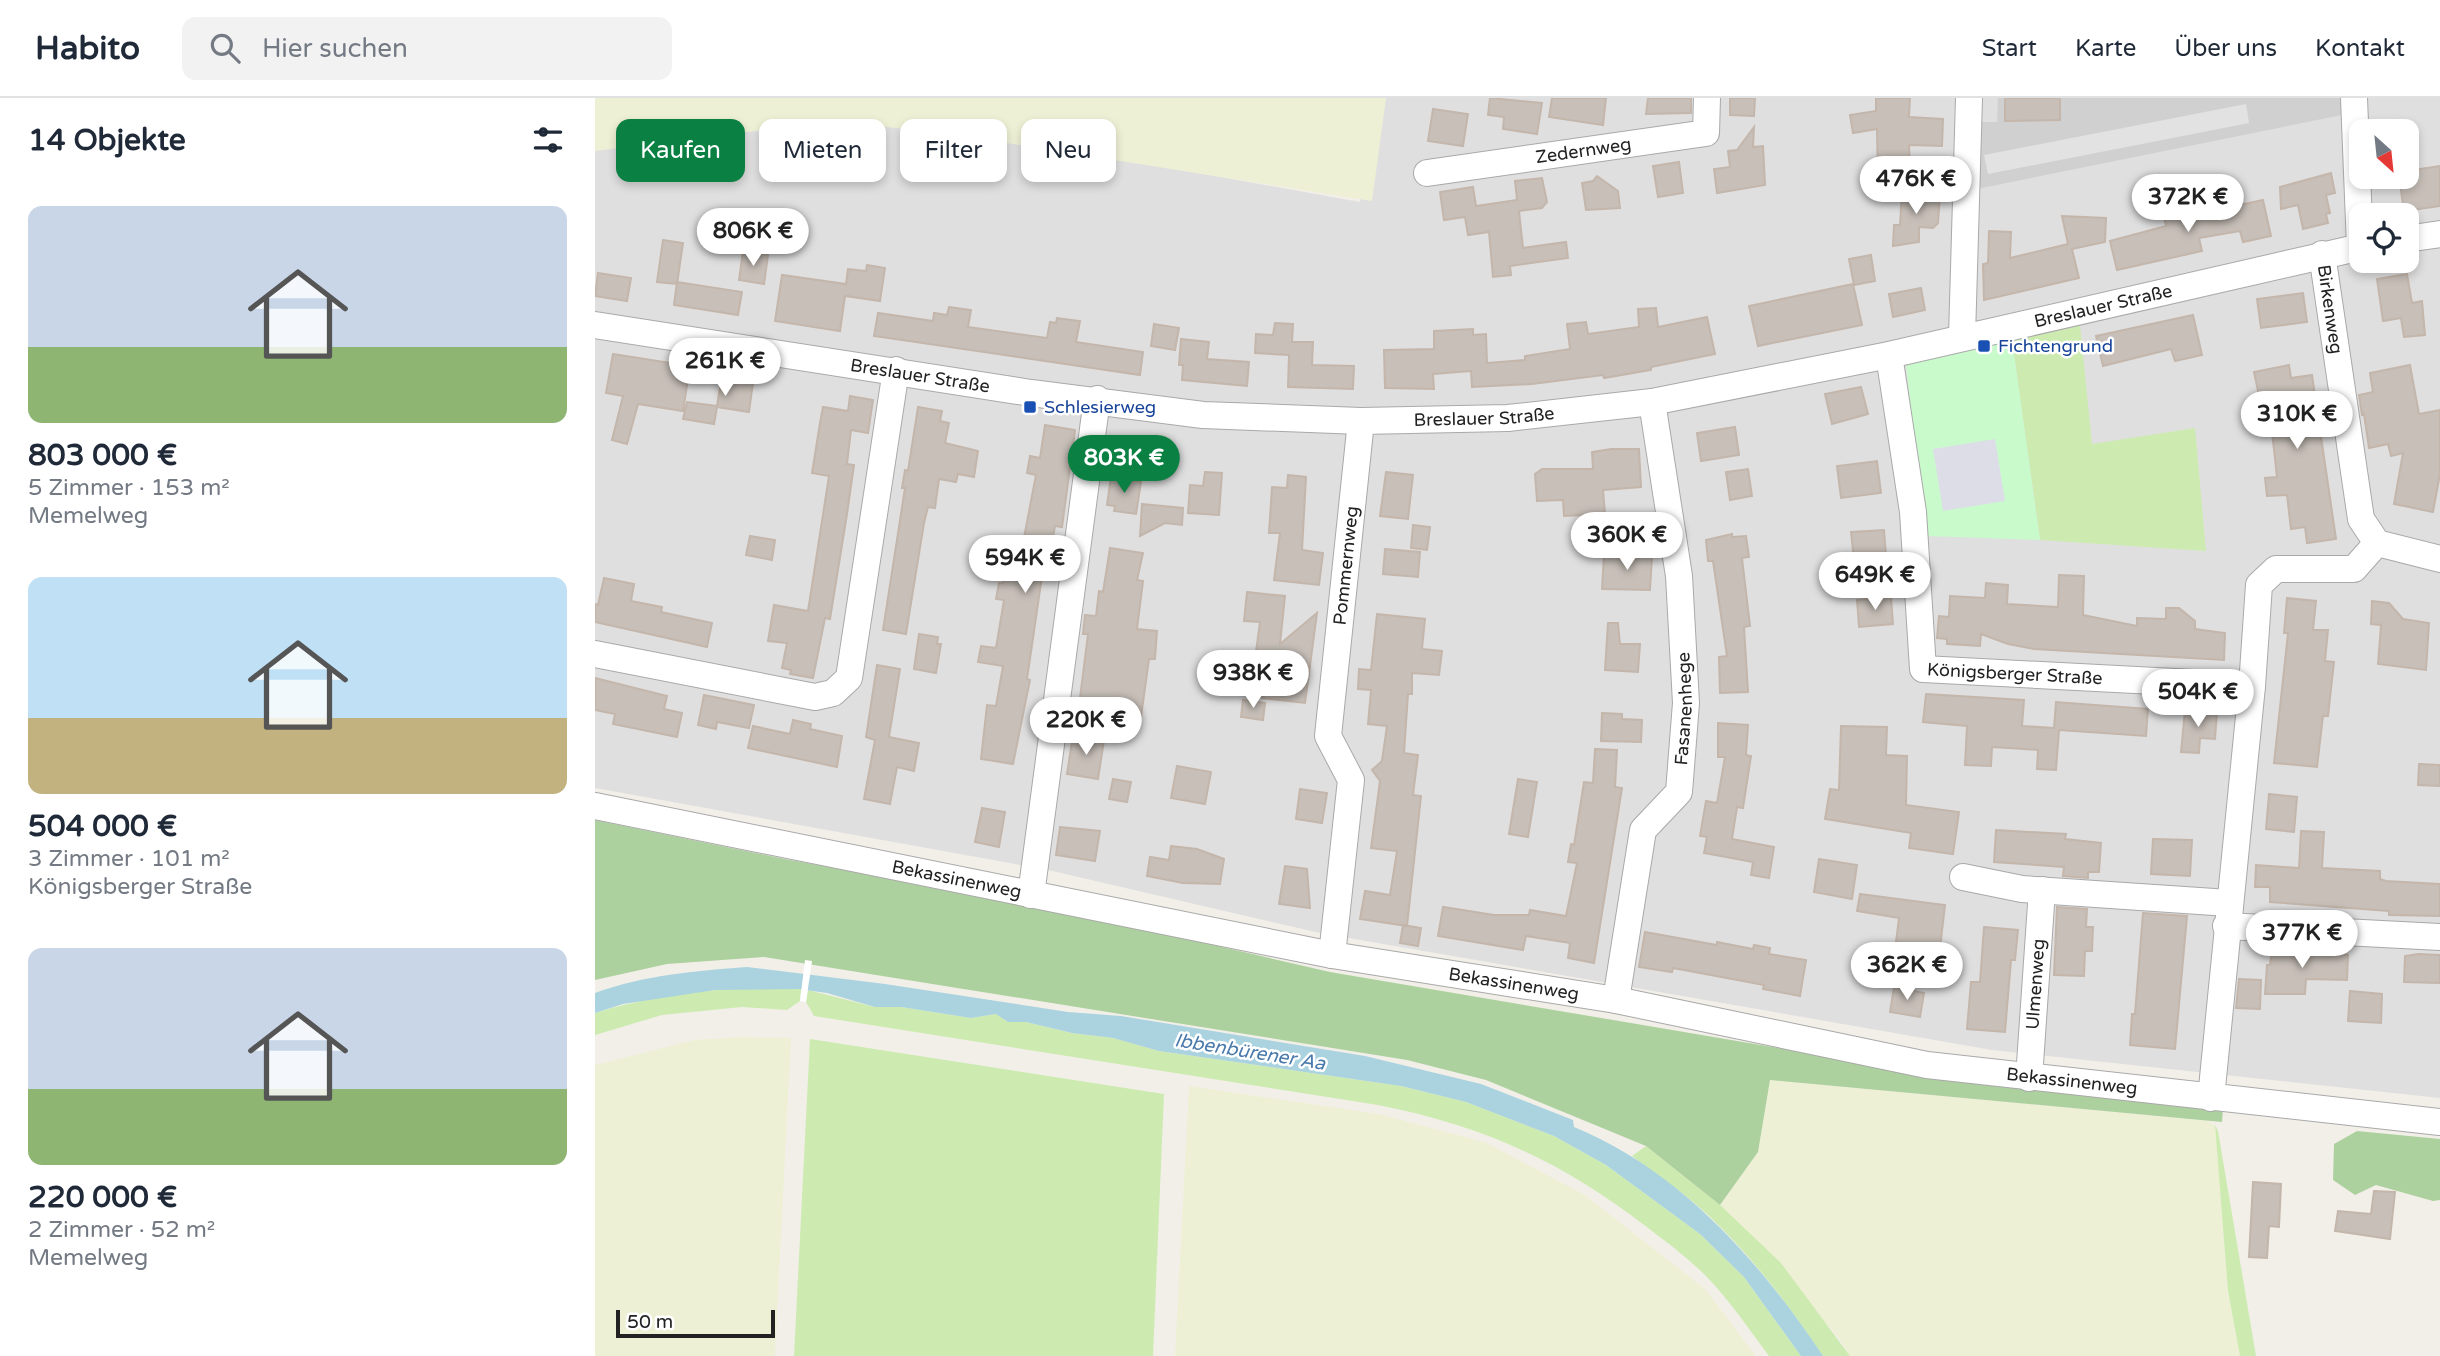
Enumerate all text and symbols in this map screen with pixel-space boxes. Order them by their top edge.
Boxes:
search box [182,17,672,80]
text: Habito [35,29,140,68]
icon: search [206,29,244,67]
text: Hier suchen [262,33,408,64]
text: Start [1982,34,2037,63]
text: Karte [2075,34,2136,63]
text: Über uns [2174,34,2277,63]
text: Kontakt [2315,34,2405,63]
chip: Kaufen [616,119,745,182]
chip: Mieten [759,119,886,182]
chip: Filter [900,119,1007,182]
chip: Neu [1021,119,1116,182]
north arrow [2349,119,2419,189]
map controls [2349,119,2419,273]
icon: filters [529,121,567,159]
text: 14 Objekte [28,122,186,159]
street label: Zedernweg [1534,133,1633,168]
pin: 476K € [1859,156,1973,216]
text: 476K € [1876,165,1956,193]
pin: 372K € [2131,174,2245,234]
text: 372K € [2148,183,2228,211]
button: locate [2349,203,2419,273]
pin: 806K € [696,208,810,268]
text: 806K € [713,217,793,245]
icon: home [235,251,361,377]
street label: Birkenweg [2313,263,2348,356]
street label: Breslauer Straße [2032,280,2174,332]
place label: Fichtengrund [1998,335,2113,357]
pin: 261K € [668,338,782,398]
marker: Fichtengrund [1976,338,1992,354]
text: 261K € [685,347,765,375]
street label: Breslauer Straße [849,354,991,397]
pin: 310K € [2240,392,2354,451]
place label: Schlesierweg [1044,396,1156,418]
marker: Schlesierweg [1022,399,1038,415]
text: 310K € [2257,400,2337,428]
street label: Breslauer Straße [1414,402,1556,431]
pin: 803K € [1067,436,1181,495]
text: 803 000 € [28,437,177,474]
text: 803K € [1084,444,1164,472]
text: 5 Zimmer · 153 m² [28,474,230,502]
text: Memelweg [28,502,148,530]
street label: Pommernweg [1329,505,1363,626]
pin: 360K € [1570,512,1684,572]
text: 360K € [1587,521,1667,549]
pin: 594K € [968,536,1082,595]
text: 594K € [985,544,1065,572]
pin: 649K € [1818,552,1932,612]
text: 649K € [1835,561,1915,589]
icon: home [235,622,361,748]
pin: 938K € [1196,650,1310,710]
street label: Fasanenhege [1670,652,1697,766]
street label: Königsberger Straße [1926,658,2103,689]
text: 938K € [1213,659,1293,687]
pin: 504K € [2141,670,2255,729]
text: 504K € [2158,678,2238,706]
pin: 220K € [1029,698,1143,757]
text: 220K € [1046,706,1126,734]
text: 504 000 € [28,808,177,845]
text: 3 Zimmer · 101 m² [28,845,230,873]
street label: Bekassinenweg [890,855,1023,903]
text: Königsberger Straße [28,873,252,901]
pin: 377K € [2245,910,2359,970]
text: 377K € [2262,919,2342,947]
street label: Ulmenweg [2021,938,2050,1030]
pin: 362K € [1850,942,1964,1002]
text: 362K € [1867,951,1947,979]
street label: Bekassinenweg [1447,963,1581,1005]
icon: home [235,993,361,1119]
water label: Ibbenbürener Aa [1173,1029,1328,1075]
street label: Bekassinenweg [2005,1063,2139,1099]
text: 220 000 € [28,1179,177,1216]
text: 2 Zimmer · 52 m² [28,1216,215,1244]
text: Memelweg [28,1244,148,1272]
scale bar [616,1307,775,1339]
text: 50 m [627,1311,673,1333]

